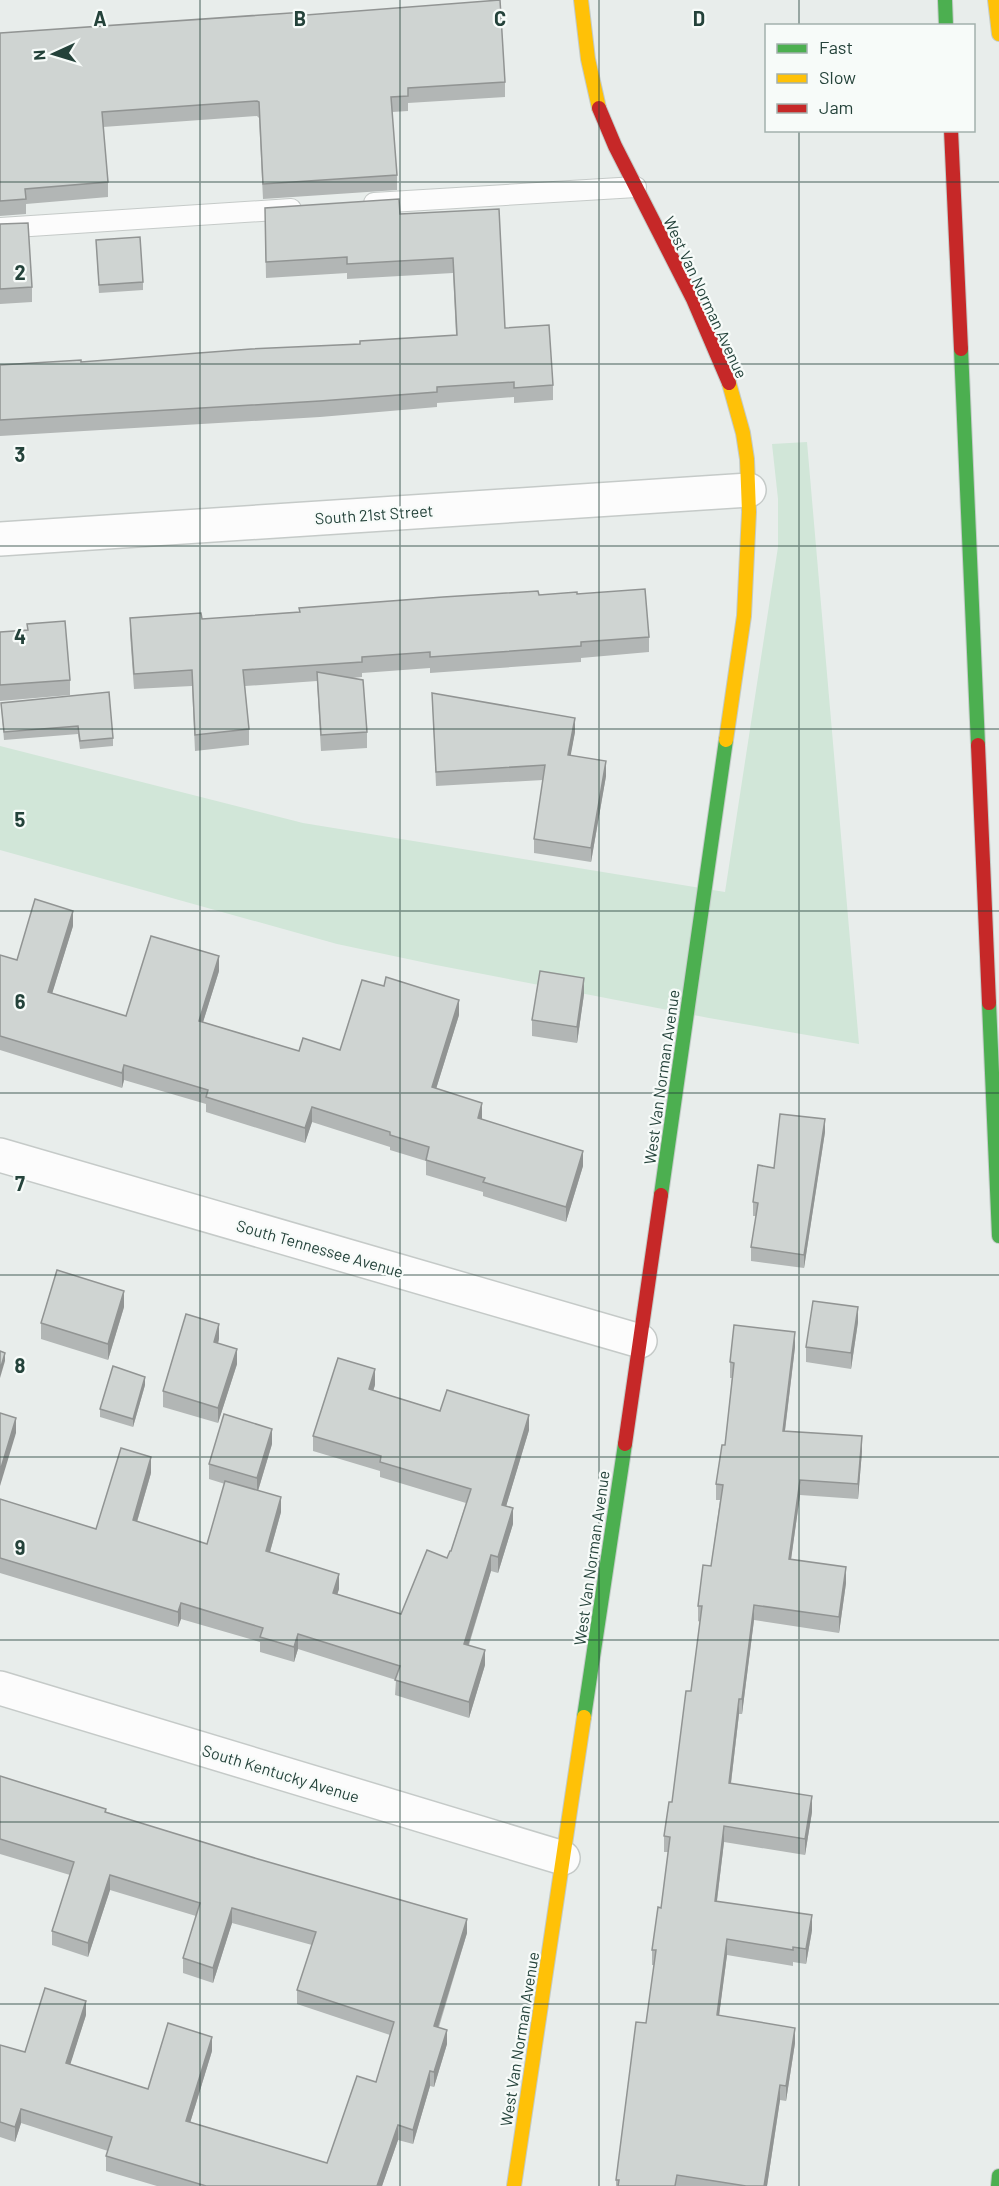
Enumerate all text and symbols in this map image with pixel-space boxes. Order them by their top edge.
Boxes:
text: A [93,6,107,30]
text: B [294,6,306,30]
text: C [494,6,506,30]
text: D [693,6,705,30]
north arrow [24,24,84,84]
legend [765,24,975,132]
text: Fast [819,36,853,58]
text: N [29,49,48,61]
text: Slow [819,66,856,88]
text: Jam [819,96,853,118]
street label: West Van Norman Avenue [660,213,752,381]
text: 2 [14,260,26,284]
text: 3 [15,442,25,466]
street label: South 21st Street [314,500,434,528]
text: 4 [14,624,26,648]
text: 5 [15,807,26,831]
street label: West Van Norman Avenue [639,988,683,1166]
text: 6 [15,989,26,1013]
text: 7 [15,1171,25,1195]
street label: South Tennessee Avenue [234,1215,406,1281]
text: 8 [15,1353,26,1377]
street label: West Van Norman Avenue [569,1469,613,1647]
text: 9 [15,1535,25,1559]
street label: South Kentucky Avenue [200,1740,362,1806]
street label: West Van Norman Avenue [496,1950,542,2128]

